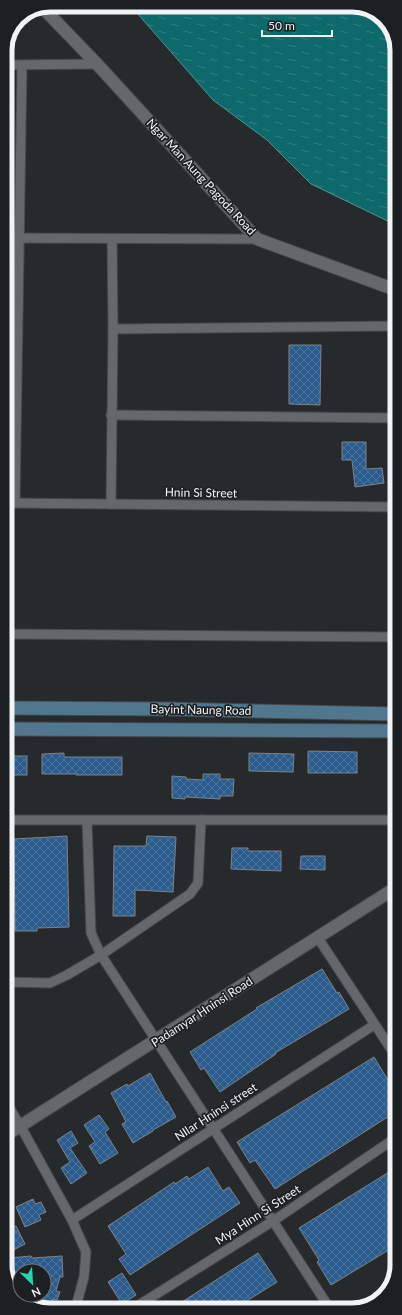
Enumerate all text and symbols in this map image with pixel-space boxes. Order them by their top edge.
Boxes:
scale bar [262,12,332,38]
text: 50 m [268,18,295,33]
street label: Ngar Man Aung Pagoda Road [143,115,259,238]
street label: Hnin Si Street [165,484,238,501]
street label: Bayint Naung Road [150,701,252,718]
street label: Padamyar Hninsi Road [148,973,255,1050]
street label: NIlar Hninsi street [172,1079,260,1144]
street label: Mya Hinn Si Street [212,1181,304,1248]
north arrow [12,1263,52,1303]
text: N [30,1285,43,1300]

